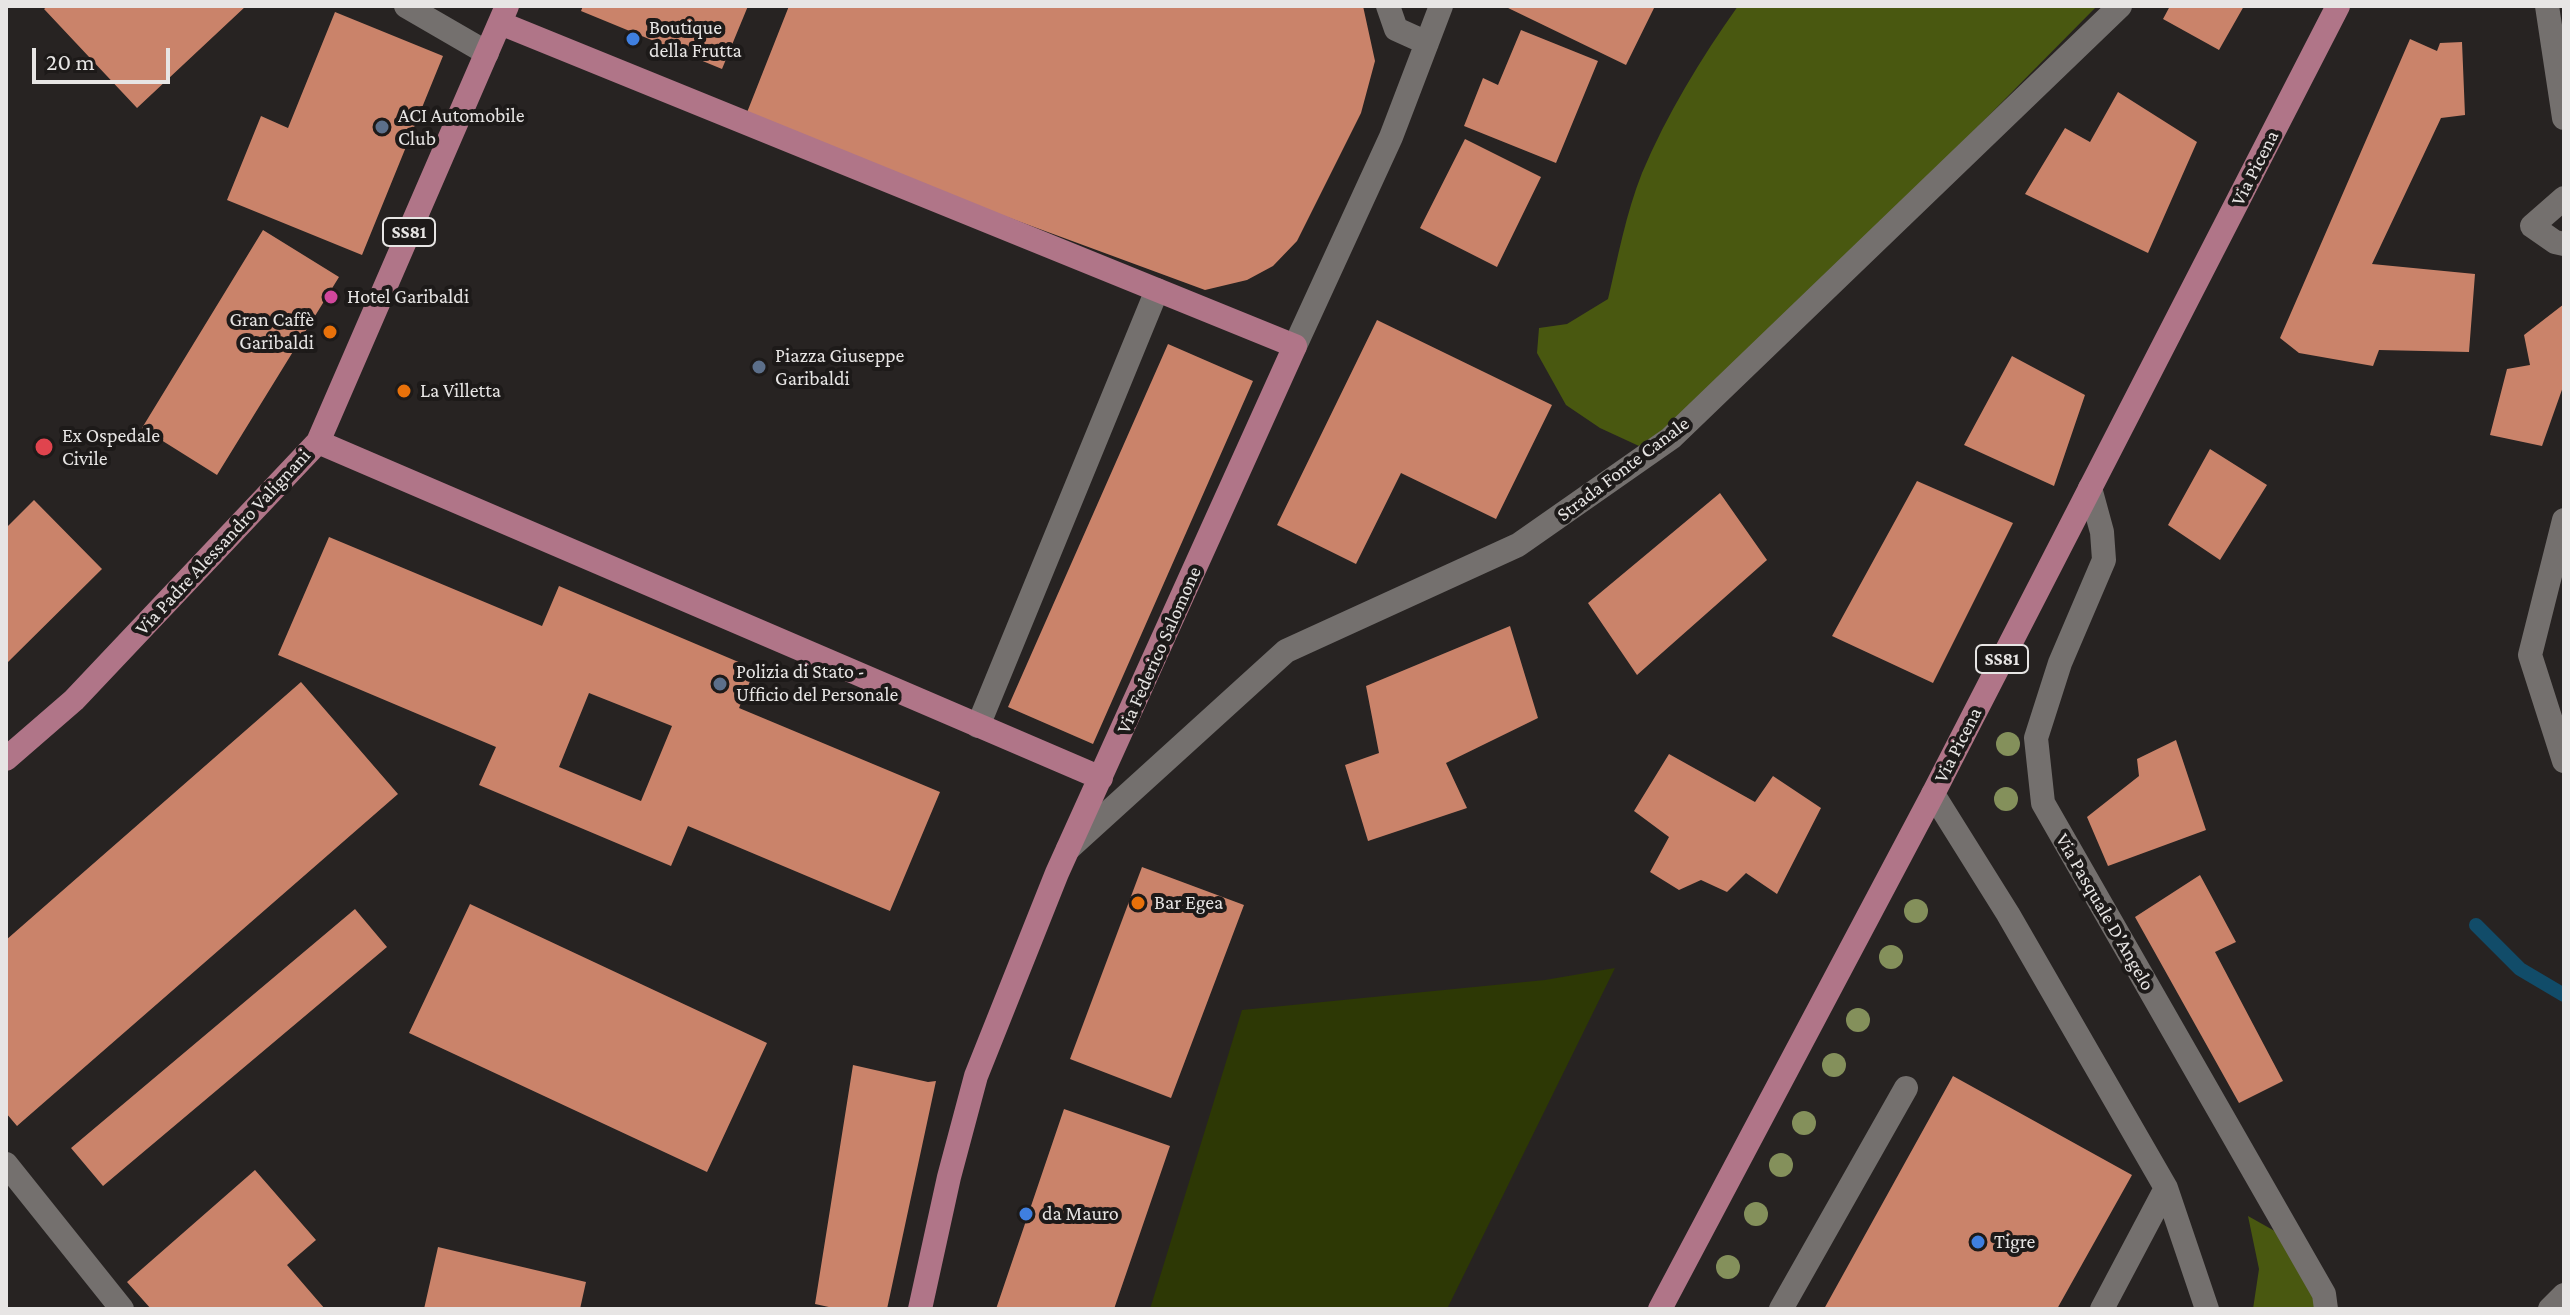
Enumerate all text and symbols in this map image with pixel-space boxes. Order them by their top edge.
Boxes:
place label: Boutique della Frutta [649,16,742,63]
marker: Boutique della Frutta [624,30,642,48]
scale bar [36,32,174,82]
text: 20 m [46,48,95,75]
place label: ACI Automobile Club [398,104,525,151]
marker: ACI Automobile Club [373,118,391,136]
street label: Via Picena [2226,126,2284,210]
road number: SS81 [383,218,435,246]
place label: Hotel Garibaldi [347,285,469,309]
marker: Hotel Garibaldi [322,288,340,306]
place label: Gran Caffè Garibaldi [229,308,314,355]
marker: Gran Caffè Garibaldi [321,323,339,341]
place label: Piazza Giuseppe Garibaldi [775,344,904,391]
marker: Piazza Giuseppe Garibaldi [750,358,768,376]
place label: La Villetta [420,379,501,403]
marker: La Villetta [395,382,413,400]
street label: Strada Fonte Canale [1552,411,1694,527]
place label: Ex Ospedale Civile [62,424,160,471]
marker: Ex Ospedale Civile [33,436,55,458]
street label: Via Padre Alessandro Valignani [130,444,316,640]
street label: Via Federico Salomone [1111,563,1207,737]
road number: SS81 [1976,645,2028,673]
place label: Polizia di Stato - Ufficio del Personale [736,660,898,707]
marker: Polizia di Stato - Ufficio del Personale [711,675,729,693]
street label: Via Picena [1929,703,1987,787]
street label: Via Pasquale D'Angelo [2050,829,2160,995]
place label: Bar Egea [1154,891,1223,915]
marker: Bar Egea [1129,894,1147,912]
place label: da Mauro [1042,1202,1119,1226]
marker: da Mauro [1017,1205,1035,1223]
place label: Tigre [1994,1230,2035,1254]
marker: Tigre [1969,1233,1987,1251]

